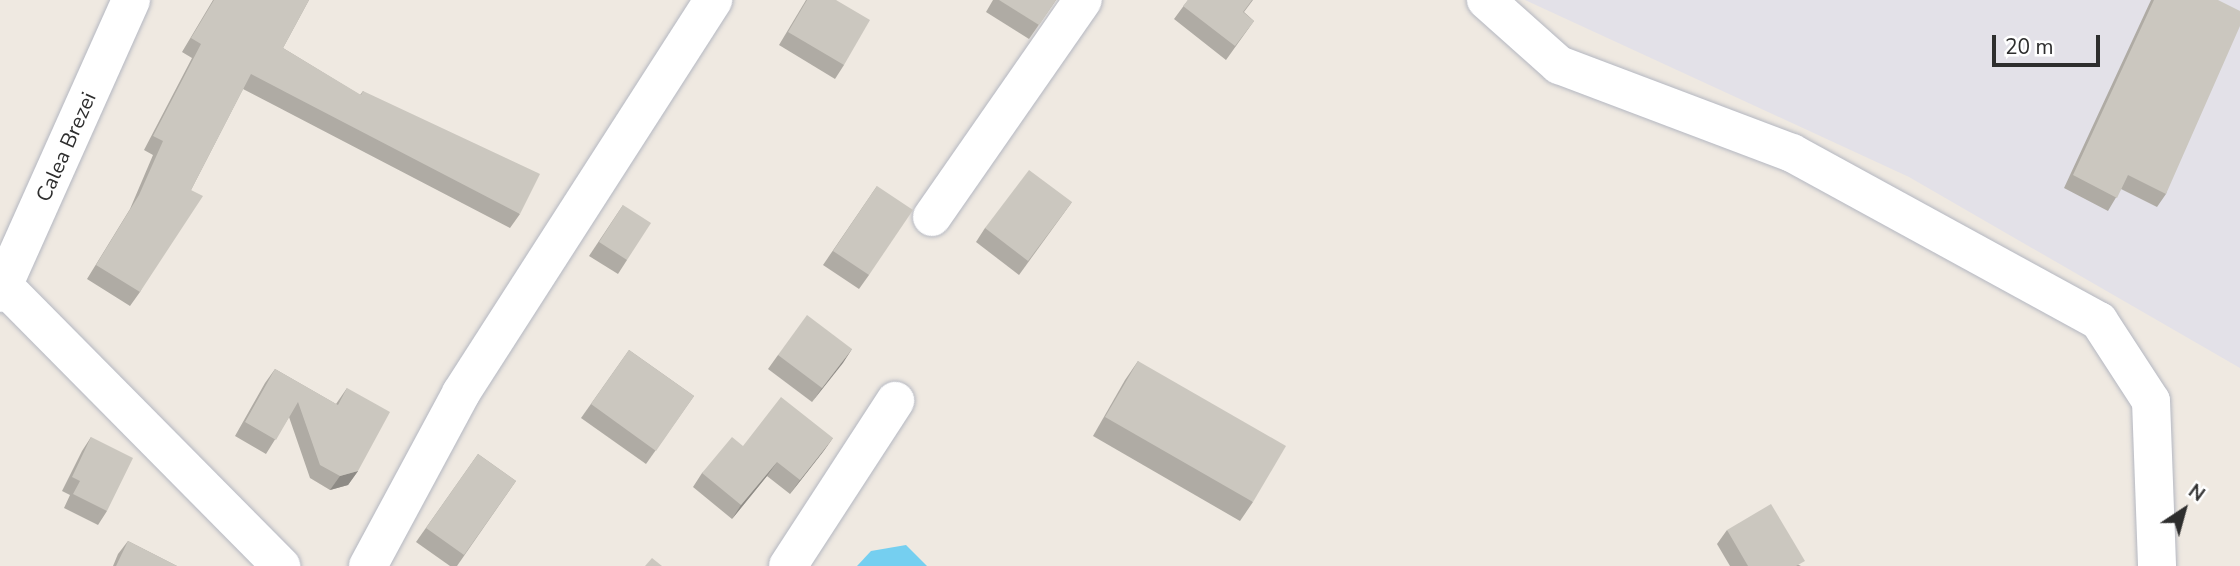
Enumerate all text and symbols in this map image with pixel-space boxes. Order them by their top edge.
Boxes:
scale bar [1995,21,2104,65]
text: 20 m [2005,33,2054,61]
street label: Calea Brezei [31,88,101,206]
north arrow [2149,475,2219,545]
text: N [2183,478,2210,508]

